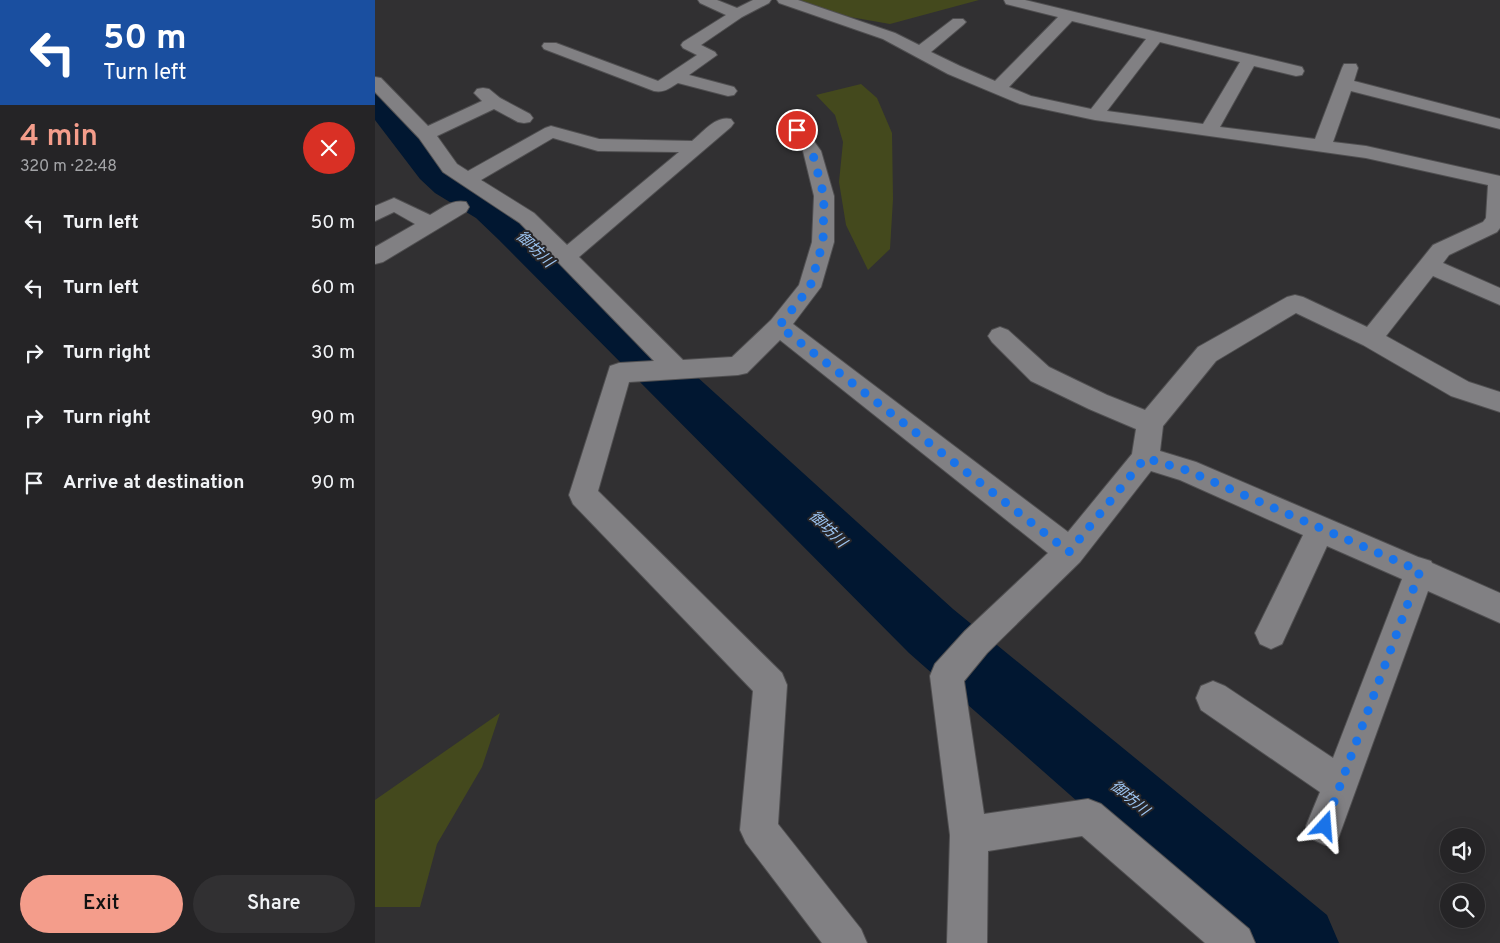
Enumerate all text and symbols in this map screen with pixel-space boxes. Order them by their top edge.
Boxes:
text: 50 m [103,17,187,61]
icon: left [20,20,85,85]
text: Turn left [103,60,186,87]
pin [776,109,818,151]
icon: arrive [783,116,811,144]
text: 4 min [20,119,98,156]
button: close [303,122,355,174]
text: 320 m · 22:48 [20,157,117,177]
icon: left [20,209,48,237]
text: Turn left [63,211,139,235]
text: 50 m [310,211,355,235]
water label: 御坊川 [511,228,558,274]
icon: left [20,274,48,302]
text: Turn left [63,276,139,300]
text: 60 m [311,276,355,300]
icon: right [20,339,48,367]
text: Turn right [63,341,151,365]
text: 30 m [311,341,355,365]
icon: right [20,404,48,432]
text: Turn right [63,406,151,430]
text: 90 m [311,406,355,430]
icon: arrive [20,469,48,497]
text: Arrive at destination [63,471,244,495]
text: 90 m [311,471,355,495]
water label: 御坊川 [804,508,851,554]
water label: 御坊川 [1106,777,1154,822]
position arrow [1298,799,1350,851]
map controls [1440,828,1485,928]
button: sound [1440,828,1485,873]
button: Exit [20,875,183,933]
button: Share [193,875,355,933]
button: search [1440,883,1485,928]

